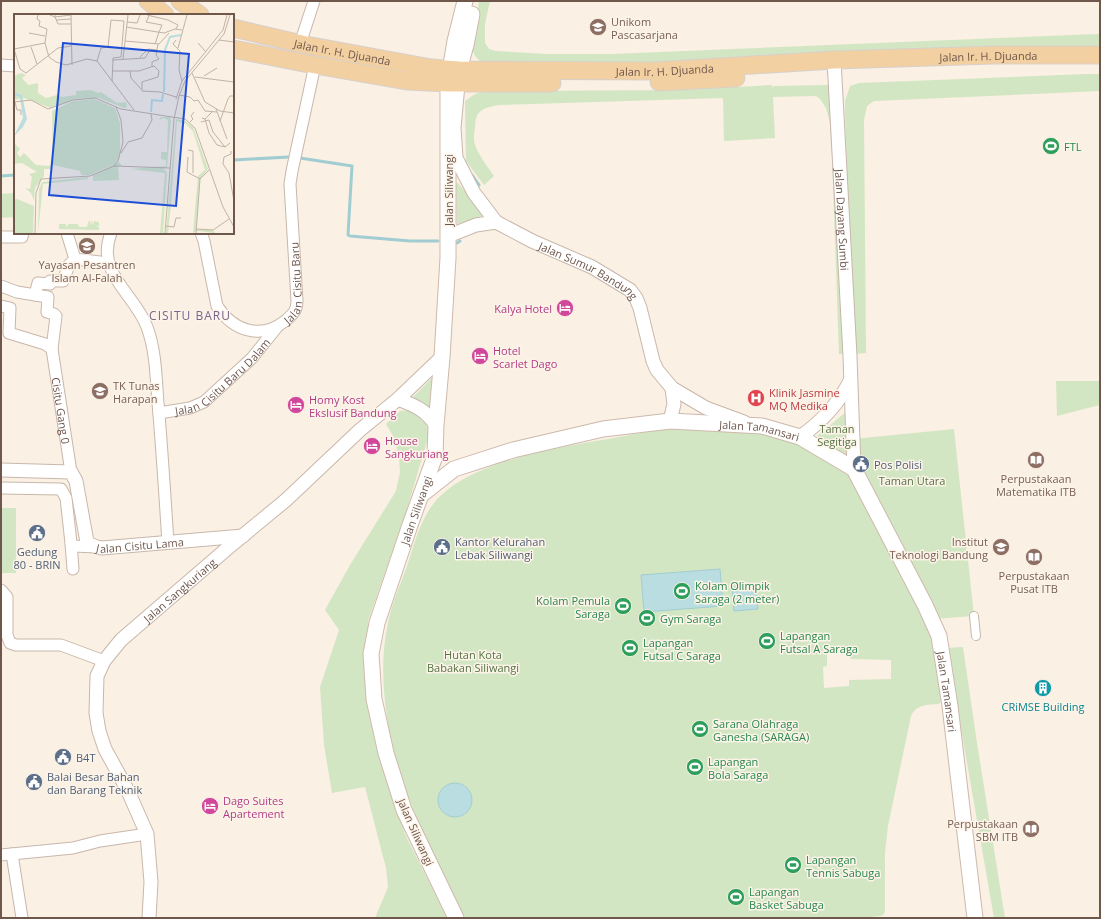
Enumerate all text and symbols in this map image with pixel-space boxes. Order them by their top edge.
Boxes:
inset map [14,14,234,234]
place label: Unikom Pascasarjana [611,14,678,42]
school or university icon: Unikom Pascasarjana [588,17,608,37]
street label: Jalan Ir. H. Djuanda [292,35,392,68]
street label: Jalan Ir. H. Djuanda [938,47,1037,64]
street label: Jalan Ir. H. Djuanda [615,60,714,79]
sports icon: FTL [1041,136,1061,156]
place label: FTL [1064,139,1082,154]
street label: Jalan Siliwangi [441,154,456,227]
street label: Jalan Dayang Sumbi [832,168,853,271]
school or university icon: Yayasan Pesantren Islam Al-Falah [77,236,97,256]
street label: Jalan Sumur Bandung [536,237,642,302]
street label: Jalan Cisitu Baru [279,242,305,327]
place label: Yayasan Pesantren Islam Al-Falah [38,257,136,285]
hotel icon: Kalya Hotel [555,298,575,318]
place label: Kalya Hotel [494,301,552,316]
district label: CISITU BARU [149,307,231,324]
street label: Jalan Cisitu Baru Dalam [173,335,273,418]
place label: Hotel Scarlet Dago [493,343,558,371]
hotel icon: Hotel Scarlet Dago [470,346,490,366]
street label: Cisitu Gang 0 [49,376,74,445]
place label: TK Tunas Harapan [113,378,160,406]
school or university icon: TK Tunas Harapan [90,381,110,401]
place label: Klinik Jasmine MQ Medika [769,385,840,413]
hospital icon: Klinik Jasmine MQ Medika [746,388,766,408]
place label: Homy Kost Ekslusif Bandung [309,392,396,420]
hotel icon: Homy Kost Ekslusif Bandung [286,395,306,415]
street label: Jalan Tamansari [718,416,801,444]
park label: Taman Segitiga [817,421,857,449]
place label: House Sangkuriang [385,433,449,461]
hotel icon: House Sangkuriang [362,436,382,456]
library icon: Perpustakaan Matematika ITB [1026,450,1046,470]
public building icon: Pos Polisi [851,454,871,474]
place label: Pos Polisi [874,457,922,472]
place label: Perpustakaan Matematika ITB [996,471,1076,499]
park label: Taman Utara [879,473,945,488]
street label: Jalan Siliwangi [396,474,435,547]
public building icon: Gedung 80 - BRIN [27,523,47,543]
street label: Jalan Cisitu Lama [94,534,184,556]
place label: Kantor Kelurahan Lebak Siliwangi [455,534,545,562]
place label: Institut Teknologi Bandung [889,534,988,562]
public building icon: Kantor Kelurahan Lebak Siliwangi [432,537,452,557]
school or university icon: Institut Teknologi Bandung [991,537,1011,557]
place label: Gedung 80 - BRIN [13,544,61,572]
library icon: Perpustakaan Pusat ITB [1024,547,1044,567]
street label: Jalan Sangkuriang [139,554,219,626]
place label: Perpustakaan Pusat ITB [999,568,1069,596]
place label: Kolam Olimpik Saraga (2 meter) [695,578,779,606]
sports icon: Kolam Olimpik Saraga (2 meter) [672,581,692,601]
place label: Kolam Pemula Saraga [536,593,610,621]
sports icon: Kolam Pemula Saraga [613,596,633,616]
sports icon: Gym Saraga [637,608,657,628]
place label: Gym Saraga [660,611,721,626]
place label: Lapangan Futsal A Saraga [780,628,858,656]
sports icon: Lapangan Futsal A Saraga [757,631,777,651]
place label: Lapangan Futsal C Saraga [643,635,721,663]
sports icon: Lapangan Futsal C Saraga [620,638,640,658]
park label: Hutan Kota Babakan Siliwangi [427,647,519,675]
street label: Jalan Tamansari [934,649,961,733]
building icon: CRiMSE Building [1033,678,1053,698]
place label: CRiMSE Building [1001,699,1085,714]
place label: Sarana Olahraga Ganesha (SARAGA) [713,716,809,744]
sports icon: Sarana Olahraga Ganesha (SARAGA) [690,719,710,739]
public building icon: B4T [53,747,73,767]
place label: B4T [76,750,95,765]
place label: Lapangan Bola Saraga [708,754,768,782]
sports icon: Lapangan Bola Saraga [685,757,705,777]
place label: Balai Besar Bahan dan Barang Teknik [47,769,142,797]
public building icon: Balai Besar Bahan dan Barang Teknik [24,772,44,792]
place label: Dago Suites Apartement [223,793,284,821]
street label: Jalan Siliwangi [394,795,438,868]
hotel icon: Dago Suites Apartement [200,796,220,816]
place label: Perpustakaan SBM ITB [947,816,1018,844]
library icon: Perpustakaan SBM ITB [1021,819,1041,839]
place label: Lapangan Tennis Sabuga [806,852,880,880]
sports icon: Lapangan Tennis Sabuga [783,855,803,875]
place label: Lapangan Basket Sabuga [749,884,824,912]
sports icon: Lapangan Basket Sabuga [726,887,746,907]

